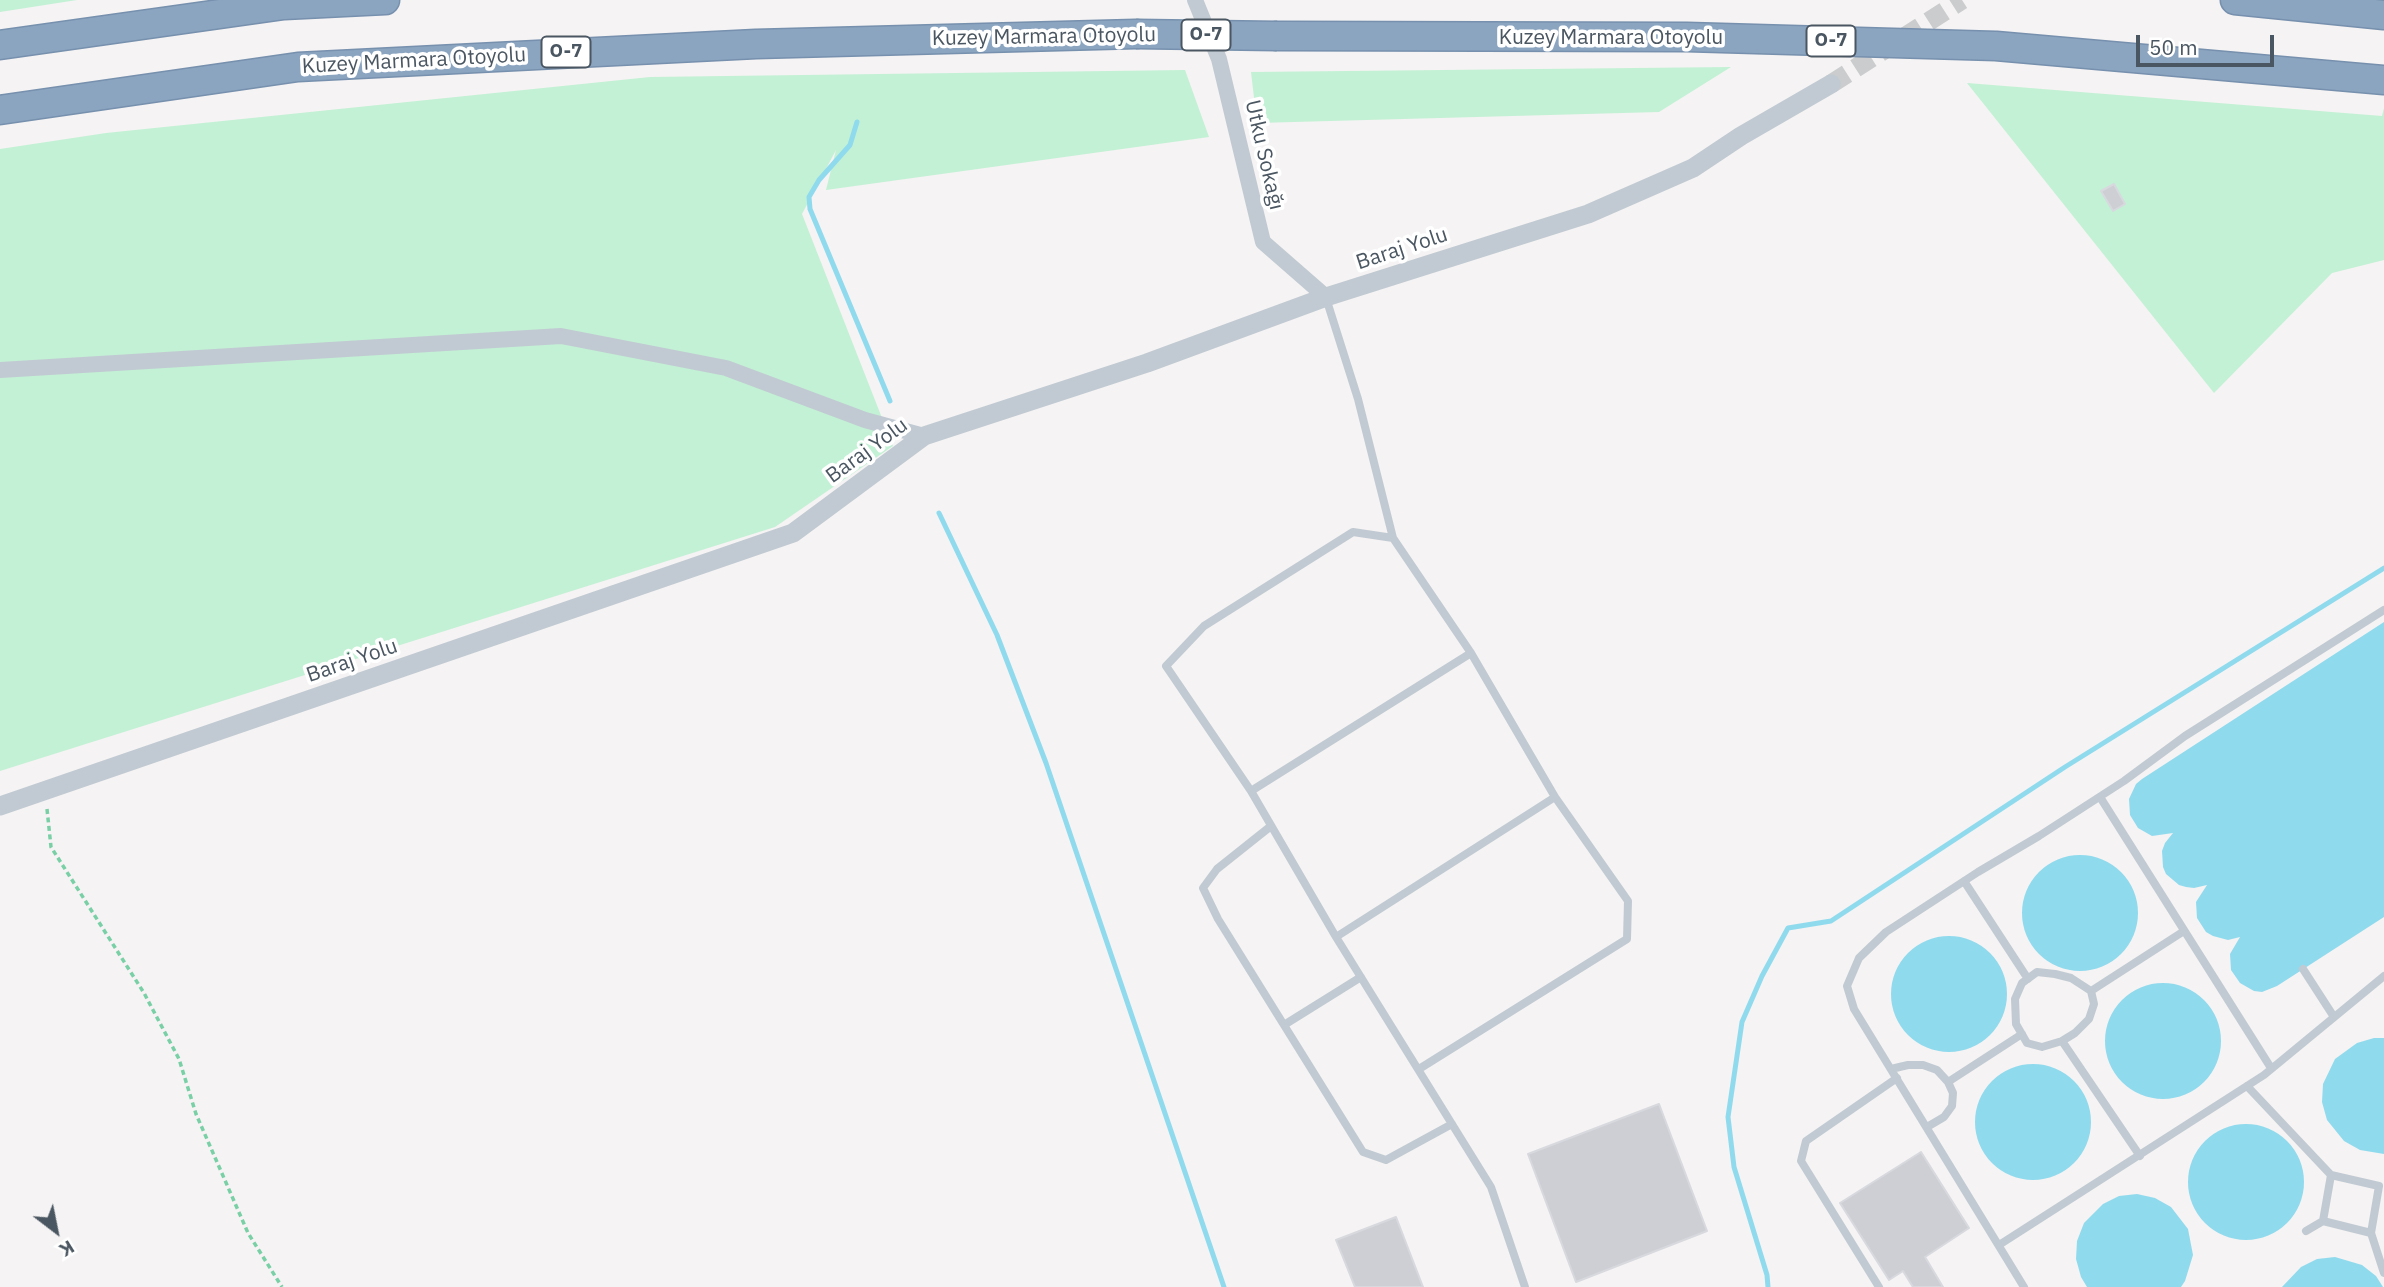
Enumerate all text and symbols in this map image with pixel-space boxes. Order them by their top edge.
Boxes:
road number: O-7 [1182,20,1230,50]
scale bar [2139,21,2277,65]
street label: Kuzey Marmara Otoyolu [932,22,1156,52]
street label: Kuzey Marmara Otoyolu [1499,25,1723,51]
road number: O-7 [1806,25,1856,56]
text: 50 m [2149,33,2198,61]
road number: O-7 [542,36,590,68]
street label: Kuzey Marmara Otoyolu [301,43,527,79]
street label: Utku Sokağı [1239,98,1289,212]
street label: Baraj Yolu [1353,222,1451,276]
street label: Baraj Yolu [821,413,913,489]
street label: Baraj Yolu [303,634,401,688]
north arrow [21,1196,91,1266]
text: K [55,1235,79,1262]

